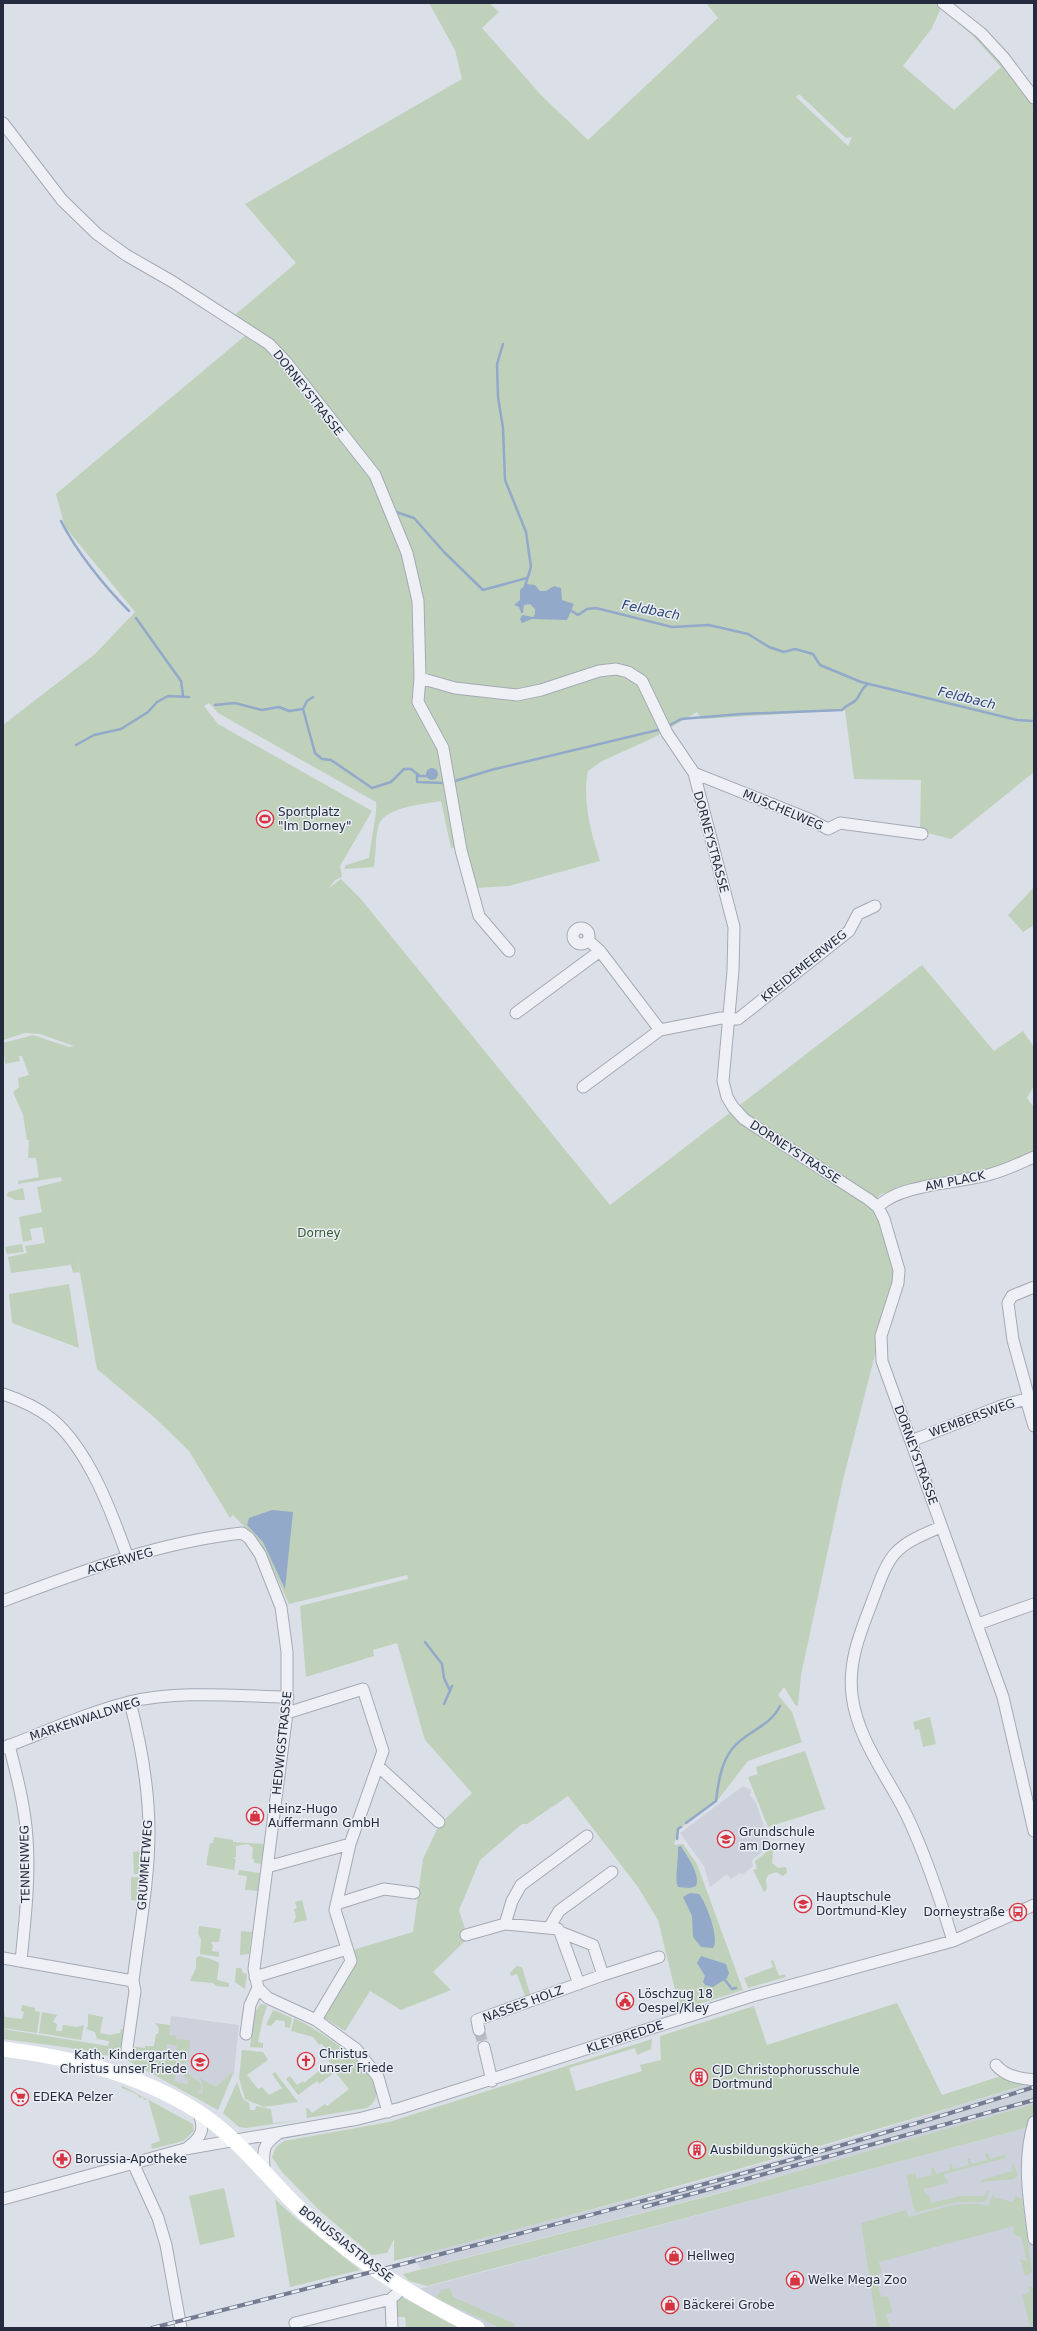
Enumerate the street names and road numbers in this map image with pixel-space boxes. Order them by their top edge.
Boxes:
street label: DORNEYSTRASSE [270,347,346,439]
street label: MUSCHELWEG [741,787,825,833]
street label: DORNEYSTRASSE [691,790,731,894]
street label: KREIDEMEERWEG [758,927,850,1005]
street label: DORNEYSTRASSE [747,1118,843,1186]
street label: AM PLACK [924,1168,987,1194]
street label: WEMBERSWEG [927,1396,1017,1440]
street label: DORNEYSTRASSE [892,1403,940,1507]
street label: ACKERWEG [85,1545,155,1577]
street label: HEDWIGSTRASSE [270,1690,294,1796]
street label: MARKENWALDWEG [28,1695,142,1743]
street label: GRUMMETWEG [135,1819,155,1911]
street label: TENNENWEG [17,1825,33,1904]
street label: NASSES HOLZ [481,1983,565,2025]
street label: KLEYBREDDE [585,2018,665,2056]
street label: BORUSSIASTRASSE [296,2203,396,2285]

